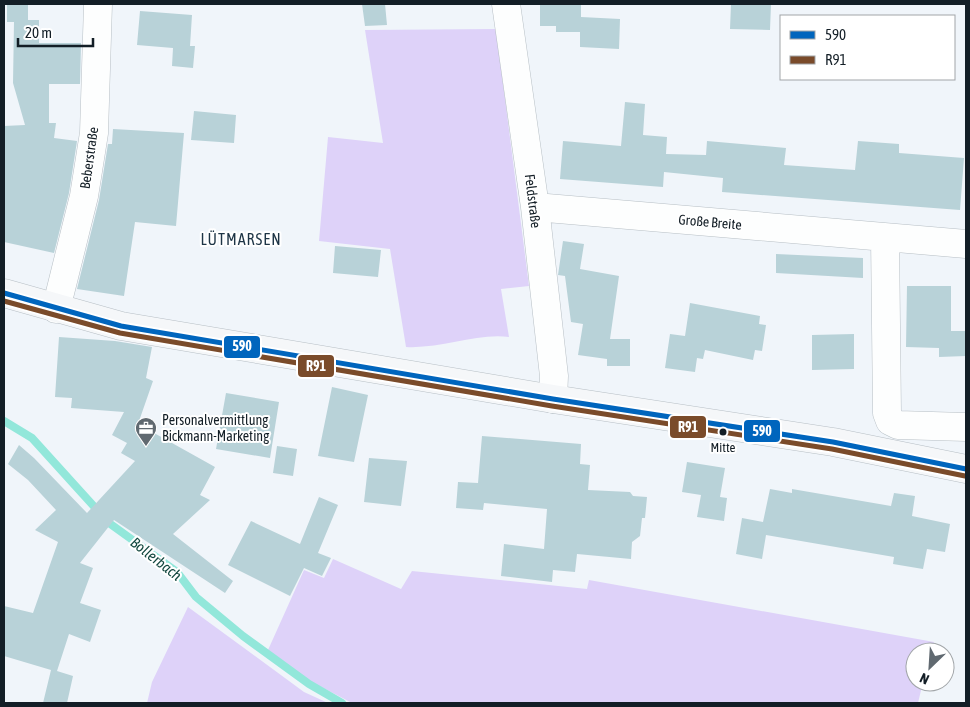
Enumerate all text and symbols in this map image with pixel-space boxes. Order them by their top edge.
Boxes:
scale bar [18,15,92,47]
legend [780,15,955,80]
text: 20 m [25,24,52,41]
text: 590 [825,26,846,43]
text: R91 [825,51,847,68]
street label: Beberstraße [77,126,101,190]
street label: Feldstraße [522,173,544,229]
street label: Große Breite [678,211,742,233]
district label: LÜTMARSEN [200,230,282,248]
line badge: 590 [223,335,261,359]
text: 590 [232,338,252,354]
line badge: R91 [297,354,335,378]
text: R91 [306,358,326,374]
place label: Personalvermittlung Bickmann-Marketing [162,412,269,444]
line badge: R91 [669,415,707,439]
office icon: Personalvermittlung Bickmann-Marketing [134,416,158,447]
text: R91 [678,419,698,435]
line badge: 590 [743,419,781,443]
text: 590 [752,423,772,439]
marker: Mitte [718,427,728,437]
place label: Mitte [711,440,736,455]
water label: Bollerbach [127,533,185,584]
north arrow [905,642,955,692]
text: N [917,670,932,688]

